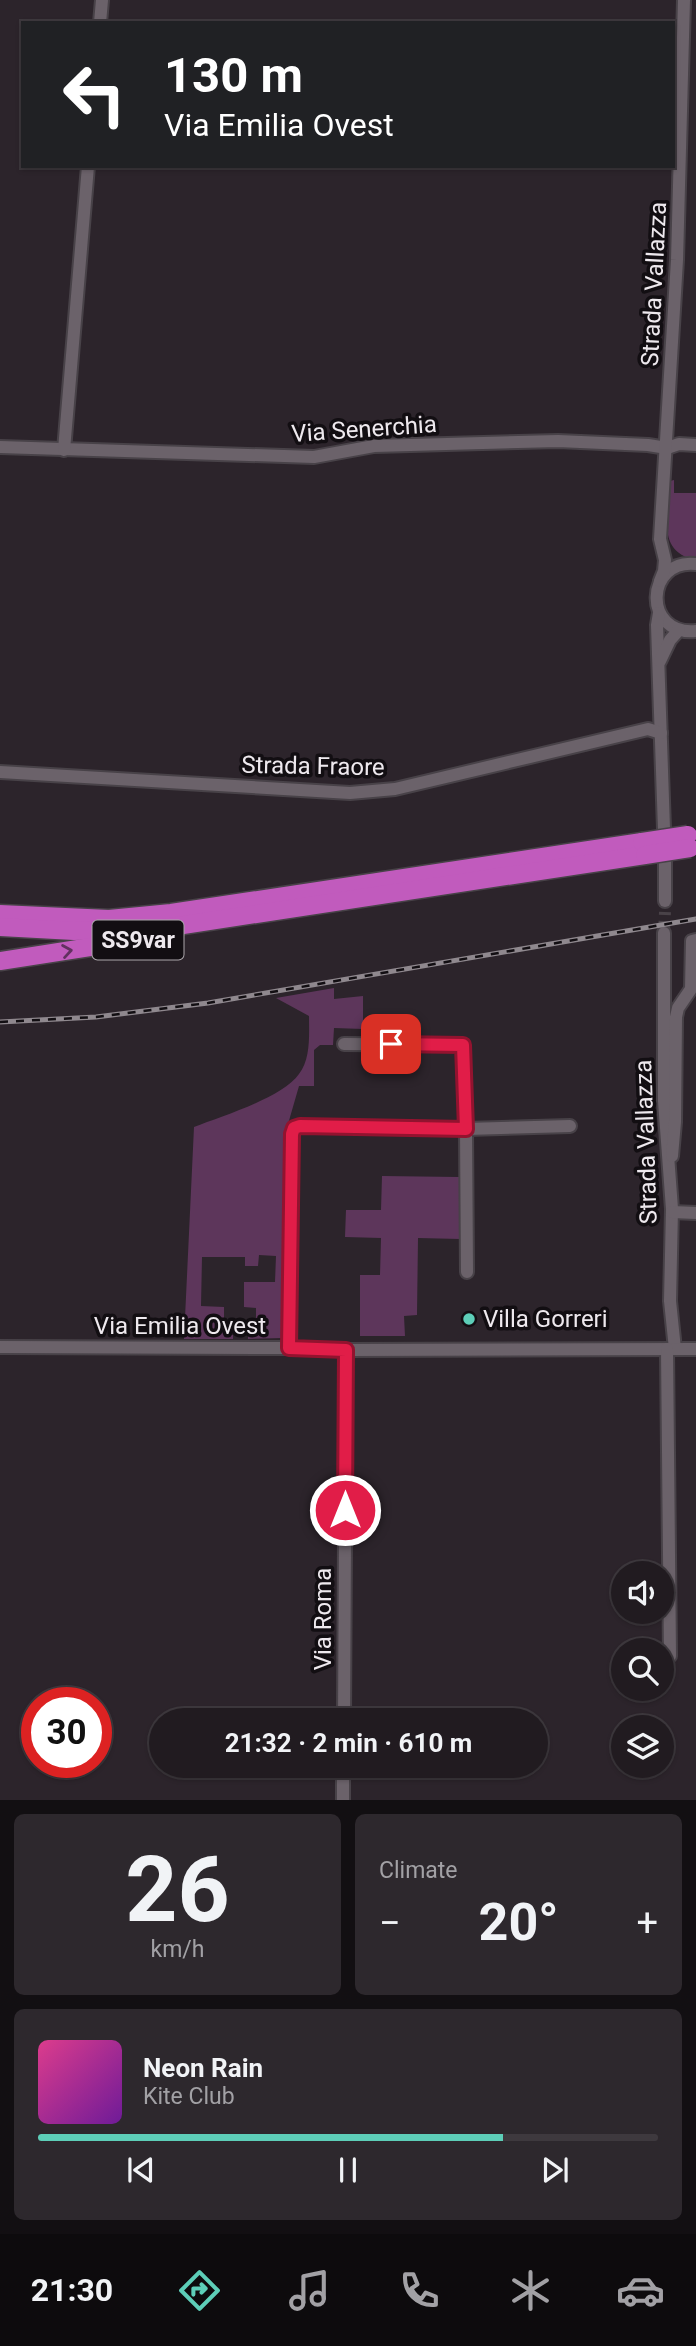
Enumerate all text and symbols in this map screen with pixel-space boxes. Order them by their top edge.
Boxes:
text: 130 m [164,47,303,104]
icon: left [49,49,140,140]
text: Via Emilia Ovest [164,106,394,144]
street label: Strada Vallazza [636,201,672,367]
street label: Via Senerchia [290,410,438,448]
street label: Strada Fraore [241,751,385,781]
road number: SS9var [92,920,184,959]
one-way arrow [62,944,73,959]
pin [361,1014,421,1074]
icon: arrive [372,1025,410,1063]
street label: Strada Vallazza [629,1059,663,1225]
place label: Villa Gorreri [483,1305,608,1333]
marker: Villa Gorreri [461,1311,477,1327]
street label: Via Emilia Ovest [94,1312,266,1340]
position arrow [308,1473,382,1547]
map controls [611,1561,674,1778]
button: sound [611,1561,674,1624]
street label: Via Roma [309,1568,337,1670]
button: search [611,1638,674,1701]
speed limit sign: 30 [21,1687,112,1778]
button: layers [611,1715,674,1778]
text: 21:32 · 2 min · 610 m [225,1728,472,1758]
text: 26 [125,1837,230,1943]
text: Climate [379,1857,458,1884]
text: 20° [479,1892,559,1953]
text: − [379,1901,401,1945]
text: + [636,1901,658,1945]
text: km/h [151,1936,205,1963]
text: Neon Rain [143,2053,263,2083]
text: Kite Club [143,2083,235,2110]
icon: previous [122,2151,160,2189]
icon: pause [329,2151,367,2189]
icon: next [536,2151,574,2189]
icon: directions [175,2266,224,2315]
icon: music [285,2266,334,2315]
icon: phone [395,2266,444,2315]
icon: climate [506,2266,555,2315]
icon: car [616,2266,665,2315]
text: 21:30 [31,2271,113,2309]

